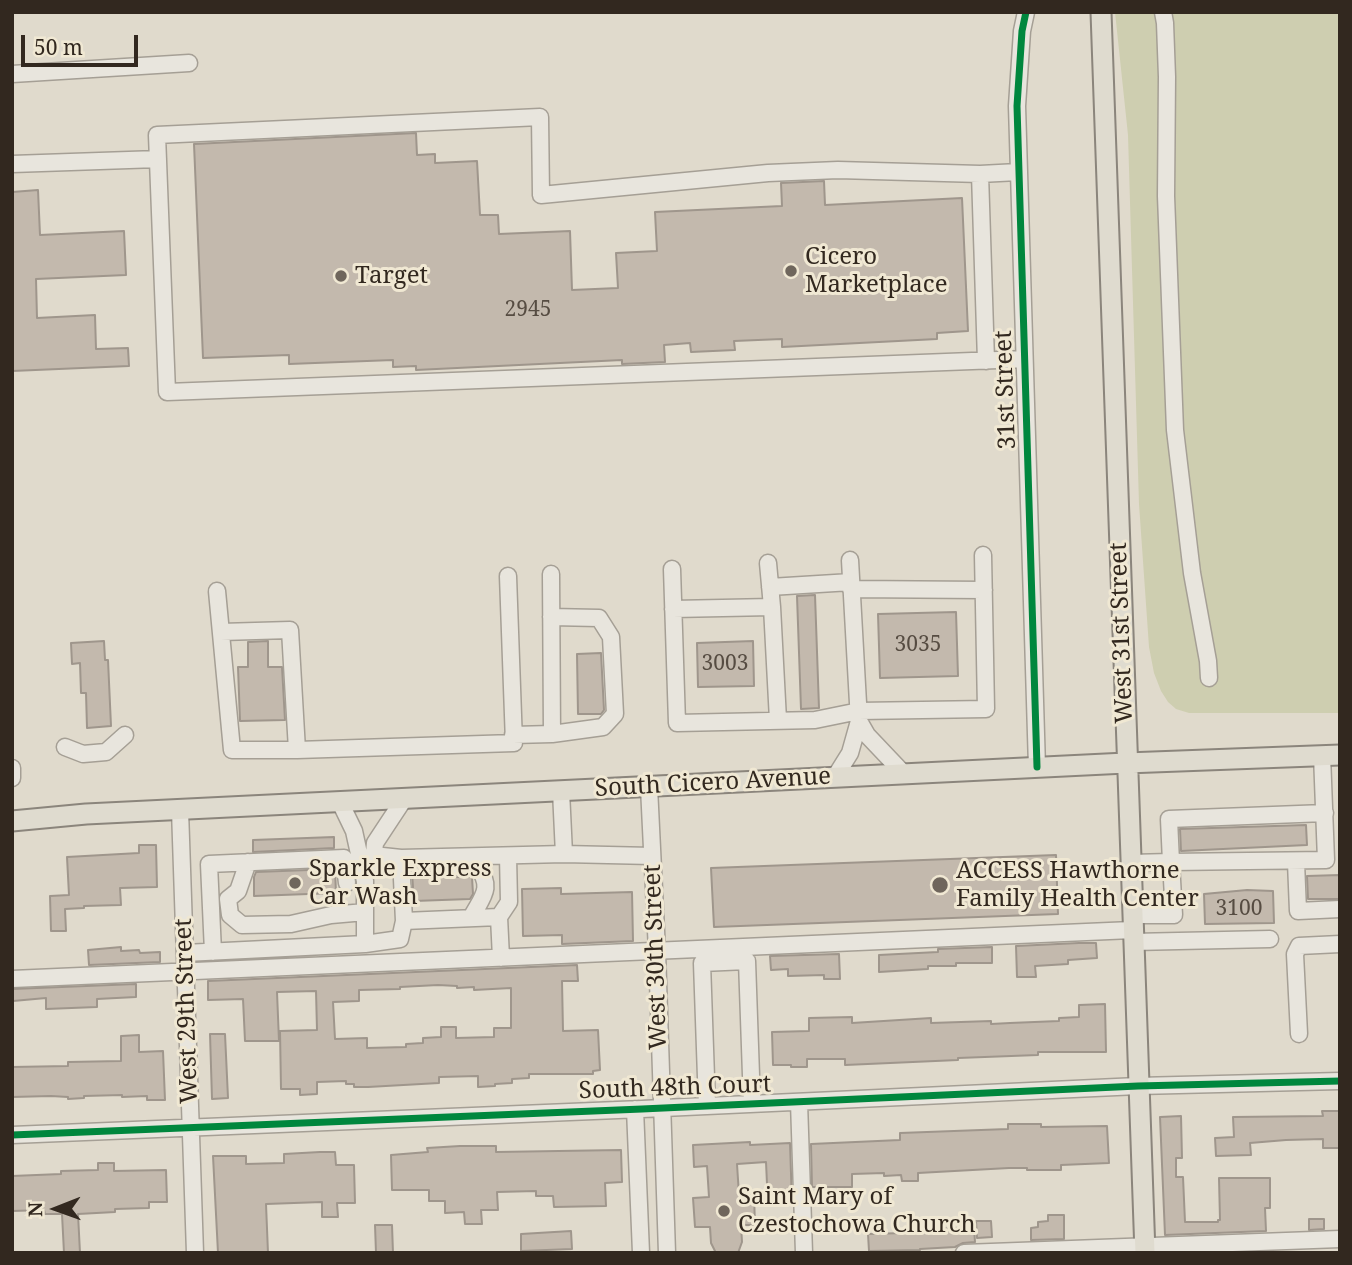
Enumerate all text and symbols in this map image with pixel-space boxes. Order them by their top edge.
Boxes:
scale bar [24,21,142,65]
text: 50 m [34,33,83,61]
place label: Cicero Marketplace [805,243,948,299]
place label: Target [355,262,428,290]
marker: Cicero Marketplace [783,263,799,279]
marker: Target [333,268,349,284]
house number: 2945 [505,297,551,323]
street label: 31st Street [990,330,1022,450]
street label: West 31st Street [1104,542,1140,724]
house number: 3035 [895,632,941,658]
house number: 3003 [702,651,748,677]
street label: South Cicero Avenue [594,762,832,804]
place label: Sparkle Express Car Wash [309,855,492,911]
place label: ACCESS Hawthorne Family Health Center [956,857,1199,913]
street label: West 30th Street [638,864,674,1050]
marker: Sparkle Express Car Wash [287,875,303,891]
marker: ACCESS Hawthorne Family Health Center [930,875,950,895]
house number: 3100 [1216,896,1262,922]
street label: West 29th Street [169,918,205,1104]
street label: South 48th Court [578,1070,772,1106]
north arrow [21,1174,91,1244]
place label: Saint Mary of Czestochowa Church [738,1183,976,1239]
text: N [22,1202,48,1217]
marker: Saint Mary of Czestochowa Church [716,1203,732,1219]

